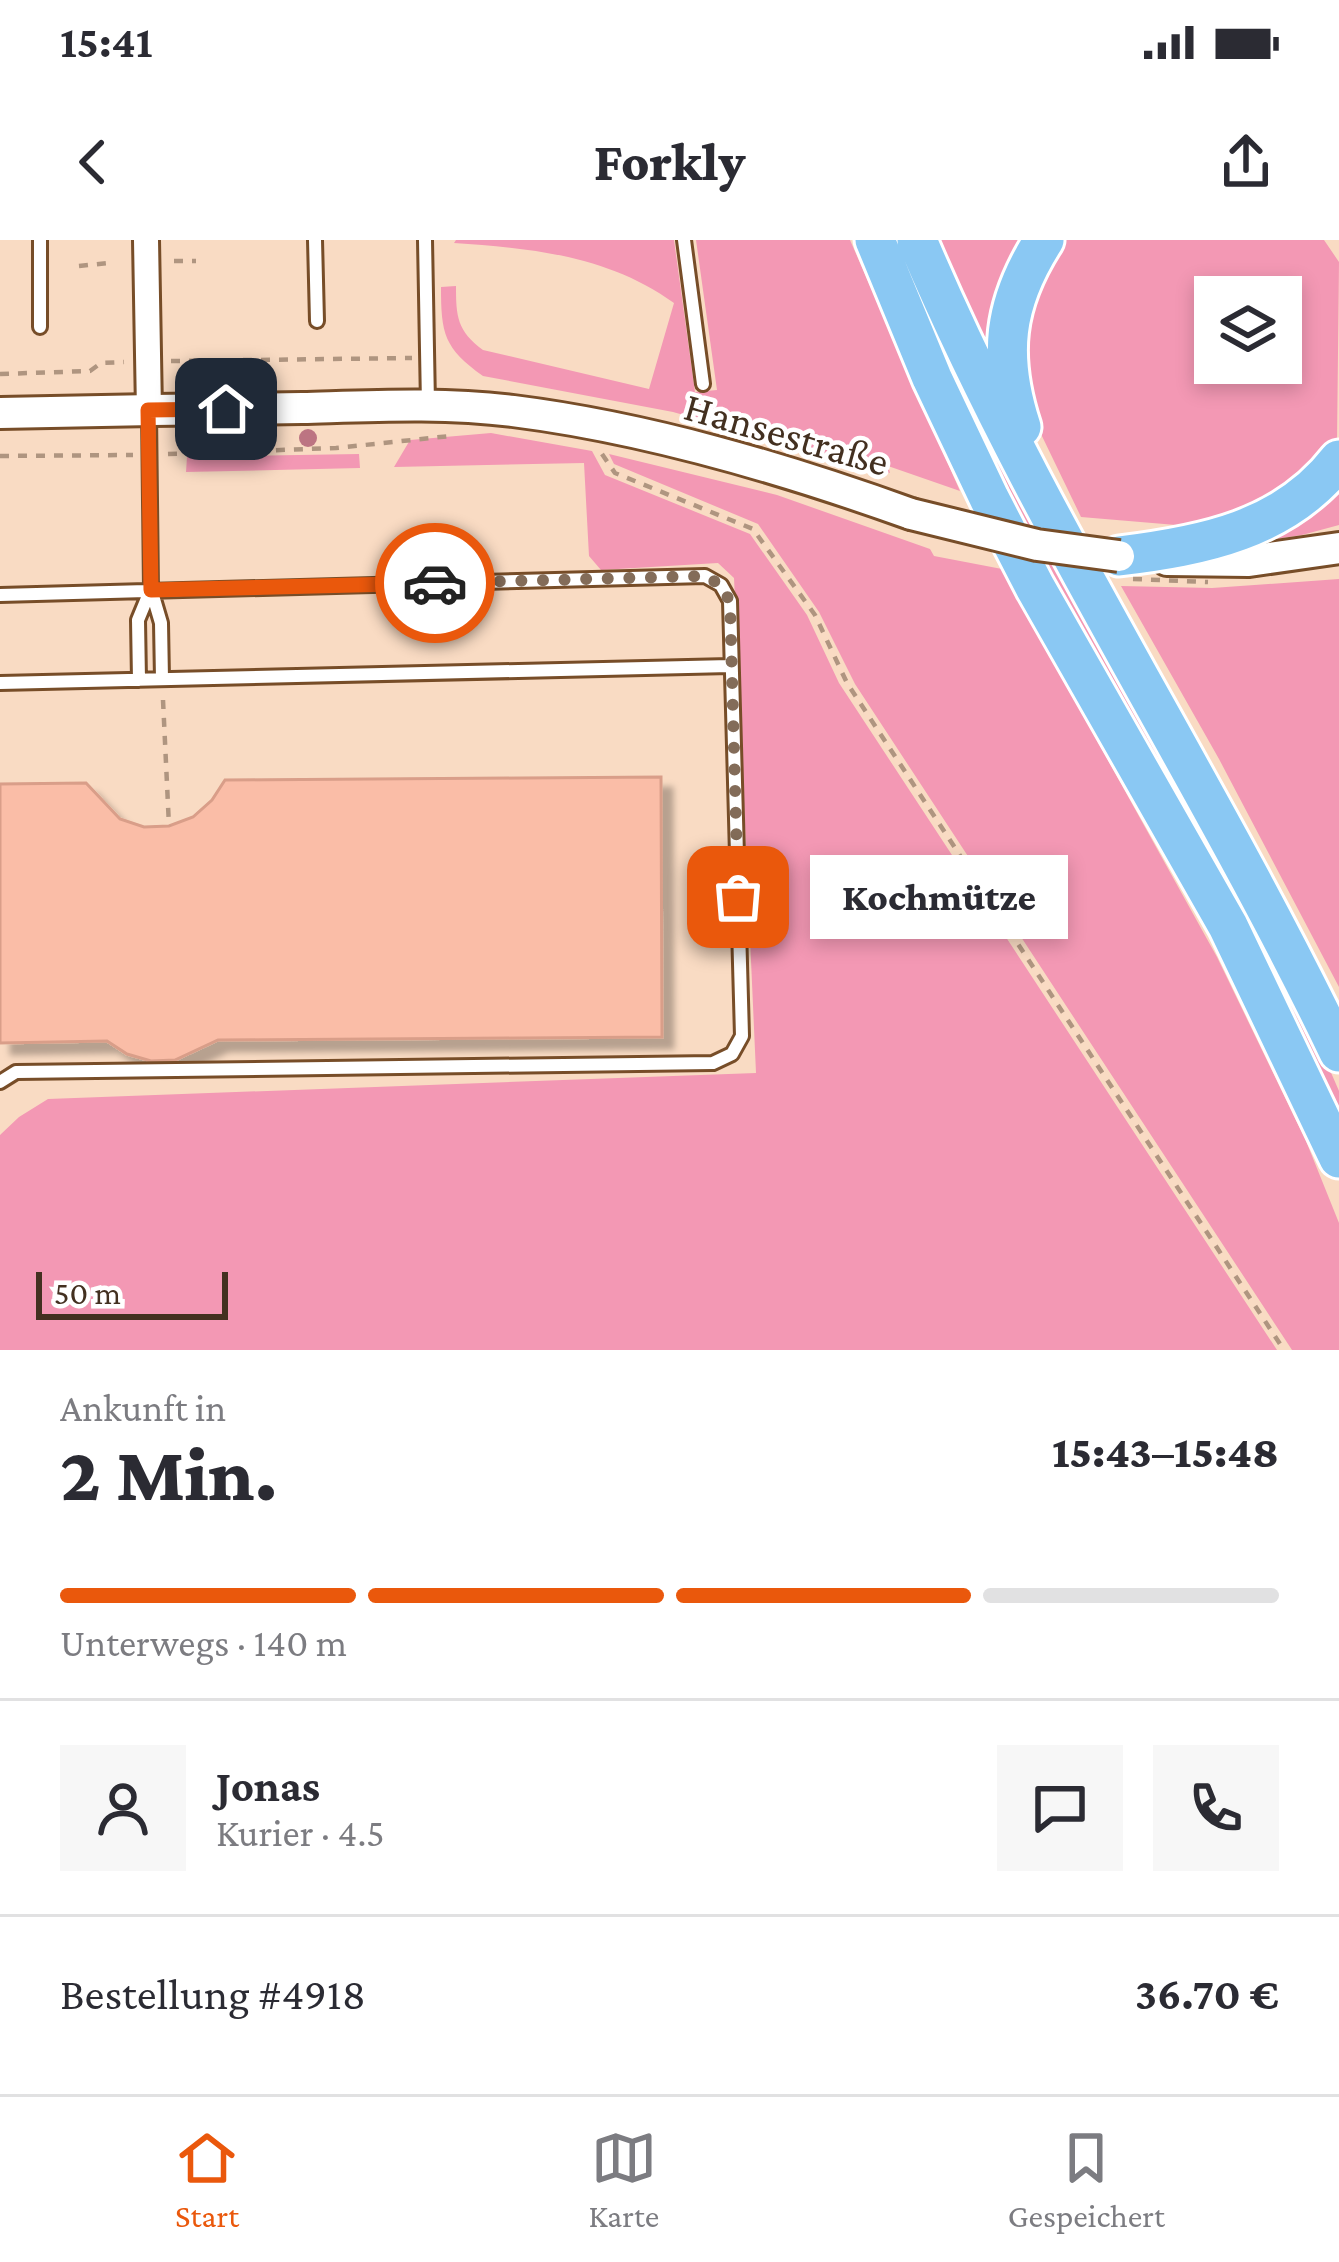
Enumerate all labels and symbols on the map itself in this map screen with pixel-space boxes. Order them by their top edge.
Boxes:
pin [175,358,277,460]
street label: Hansestraße [679,382,894,485]
courier [375,523,495,643]
pin [687,846,789,948]
callout: Kochmütze [810,855,1068,939]
scale bar [36,1266,228,1319]

